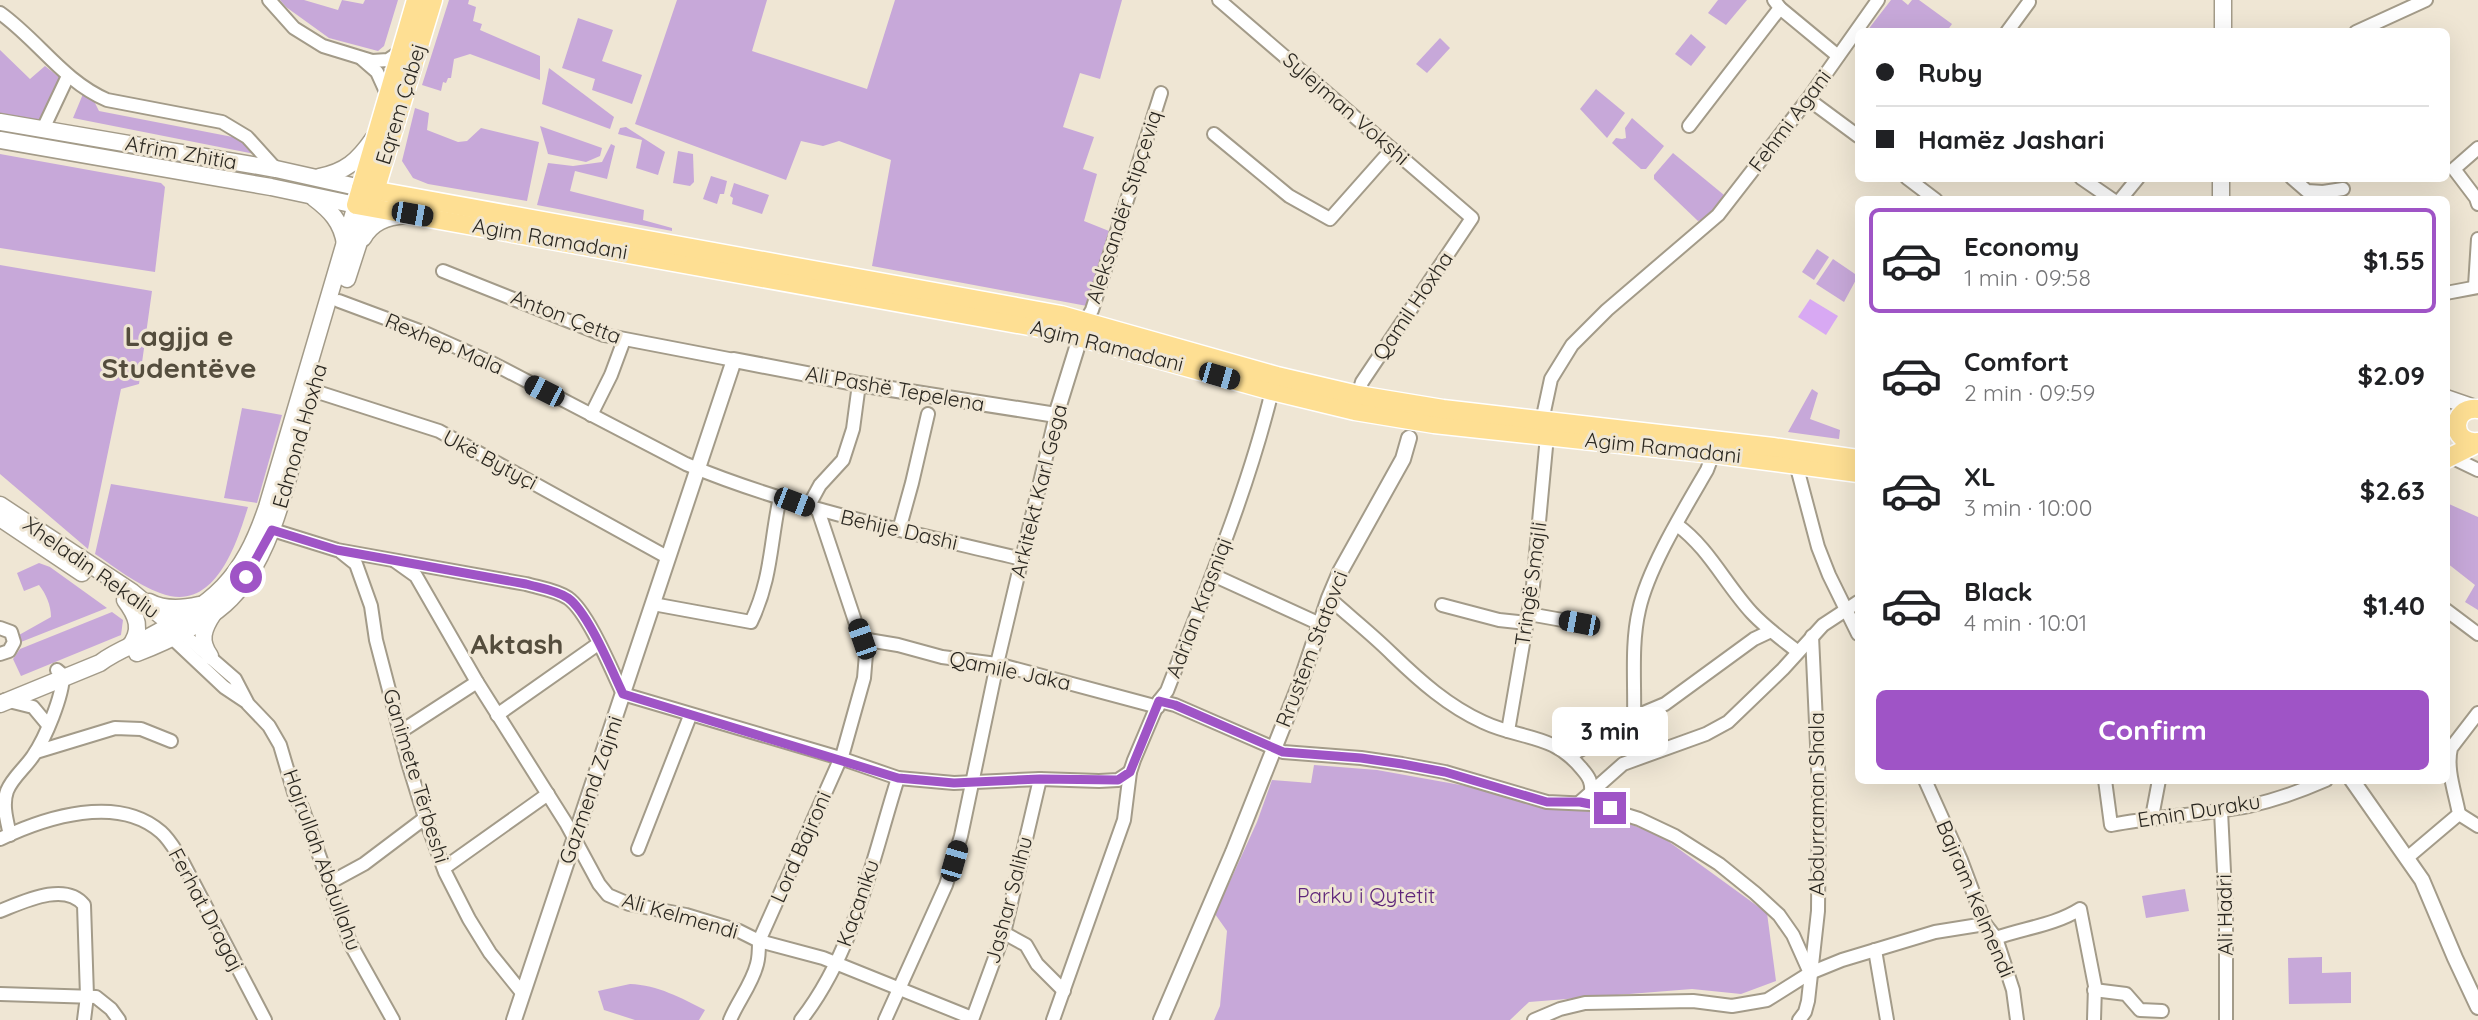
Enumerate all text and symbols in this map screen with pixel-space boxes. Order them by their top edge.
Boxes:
street label: Eqrem Çabej [369,40,431,168]
street label: Sylejman Vokshi [1278,46,1415,170]
text: Ruby [1918,56,1982,89]
street label: Fehmi Agani [1743,64,1836,176]
street label: Aleksandër Stipçeviq [1080,107,1167,307]
text: Hamëz Jashari [1918,123,2104,156]
street label: Afrim Zhitia [123,129,239,175]
car [390,200,435,228]
street label: Agim Ramadani [471,212,630,264]
icon: car [1880,229,1943,292]
text: Economy [1964,230,2079,263]
text: $1.55 [2363,244,2425,277]
street label: Qamil Hoxha [1366,246,1458,365]
text: 1 min · 09:58 [1964,263,2091,292]
street label: Anton Çetta [508,283,625,349]
street label: Rexhep Mala [381,307,507,380]
street label: Agim Ramadani [1028,313,1187,377]
district label: Lagjja e Studentëve [101,318,257,385]
icon: car [1880,344,1943,407]
text: Comfort [1964,345,2069,378]
street label: Ali Pashë Tepelena [804,359,987,417]
text: $2.09 [2357,359,2425,392]
street label: Edmond Hoxha [266,360,332,511]
car [1196,360,1243,392]
car [521,372,568,410]
text: 2 min · 09:59 [1964,378,2095,407]
street label: Arkitekt Karl Gega [1004,401,1072,580]
street label: Ukë Bytyçi [439,423,542,495]
street label: Agim Ramadani [1584,426,1742,468]
icon: car [1880,459,1943,522]
text: XL [1964,460,1996,493]
text: $2.63 [2360,474,2425,507]
car [771,485,818,519]
text: 3 min · 10:00 [1964,493,2092,522]
street label: Behije Dashi [838,503,960,555]
street label: Xheladin Rekaliu [19,511,165,624]
street label: Tringë Smajli [1508,520,1552,648]
street label: Adrian Krasniqi [1159,534,1237,681]
route start [230,561,262,593]
street label: Rrustem Statovci [1269,567,1353,730]
icon: car [1880,574,1943,637]
text: Black [1964,575,2033,608]
text: $1.40 [2362,589,2425,622]
text: 4 min · 10:01 [1964,608,2087,637]
car [1557,609,1602,637]
car [846,616,879,662]
district label: Aktash [471,626,563,661]
street label: Qamile Jaka [947,644,1073,696]
street label: Ganimete Tërbeshi [378,685,456,866]
button: Confirm [1876,690,2429,770]
callout: 3 min [1552,706,1668,756]
street label: Gazmend Zajmi [553,712,628,867]
street label: Abdurraman Shala [1803,712,1829,896]
text: 3 min [1580,717,1640,746]
street label: Hajrullah Abdullahu [278,765,368,954]
street label: Lord Bajroni [764,787,836,906]
street label: Emin Duraku [2136,787,2262,833]
route end [1594,792,1626,824]
street label: Bajram Kelmendi [1931,816,2021,981]
street label: Jashar Salihu [979,833,1038,966]
car [939,838,970,884]
street label: Ferhat Dragaj [163,843,250,976]
street label: Kaçaniku [830,856,884,950]
street label: Ali Hadri [2210,874,2238,956]
park label: Parku i Qytetit [1297,882,1435,908]
street label: Ali Kelmendi [619,886,741,944]

